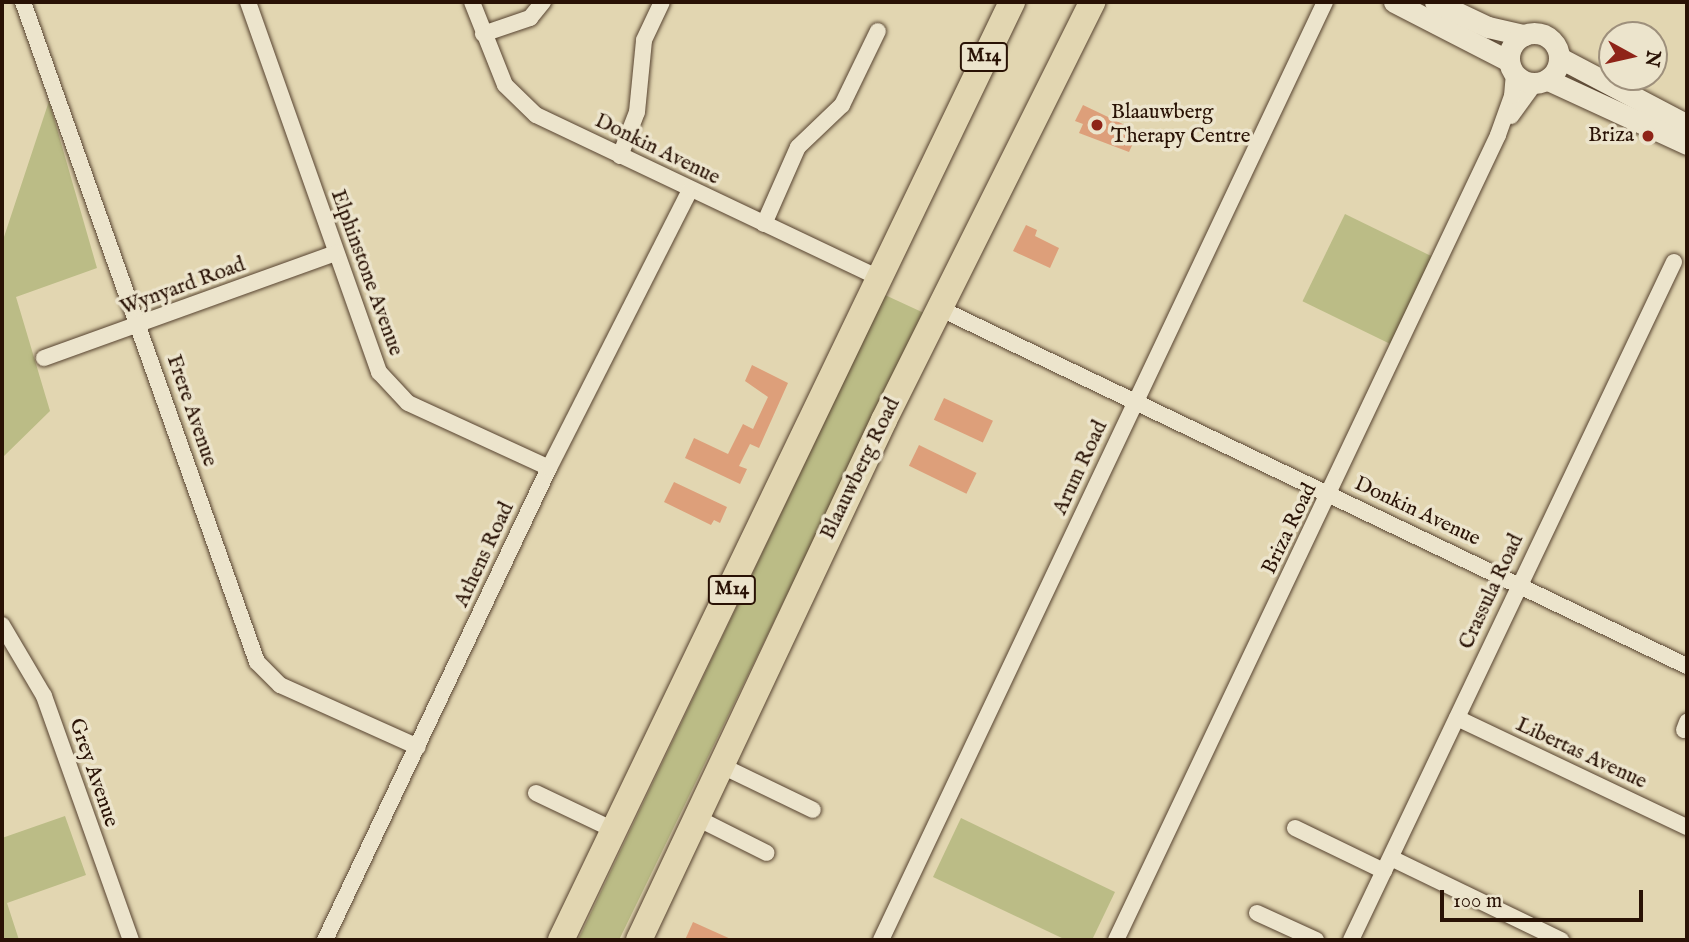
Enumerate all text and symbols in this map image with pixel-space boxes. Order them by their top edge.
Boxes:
north arrow [1598,21,1668,91]
road number: M14 [960,41,1009,72]
text: N [1639,49,1665,68]
place label: Blaauwberg Therapy Centre [1111,100,1250,150]
street label: Donkin Avenue [590,109,724,191]
marker: Blaauwberg Therapy Centre [1089,117,1105,133]
place label: Briza [1588,123,1634,149]
marker: Briza [1640,128,1656,144]
street label: Elphinstone Avenue [324,187,408,359]
street label: Wynyard Road [117,253,249,321]
street label: Frere Avenue [160,352,222,470]
street label: Blaauwberg Road [816,394,906,544]
street label: Arum Road [1048,417,1114,519]
street label: Donkin Avenue [1350,472,1484,552]
street label: Briza Road [1257,479,1323,579]
street label: Athens Road [450,499,520,611]
street label: Crassula Road [1454,530,1530,654]
road number: M14 [708,575,756,606]
street label: Libertas Avenue [1512,713,1650,795]
street label: Grey Avenue [63,715,123,831]
scale bar [1444,876,1647,920]
text: 100 m [1453,888,1502,915]

